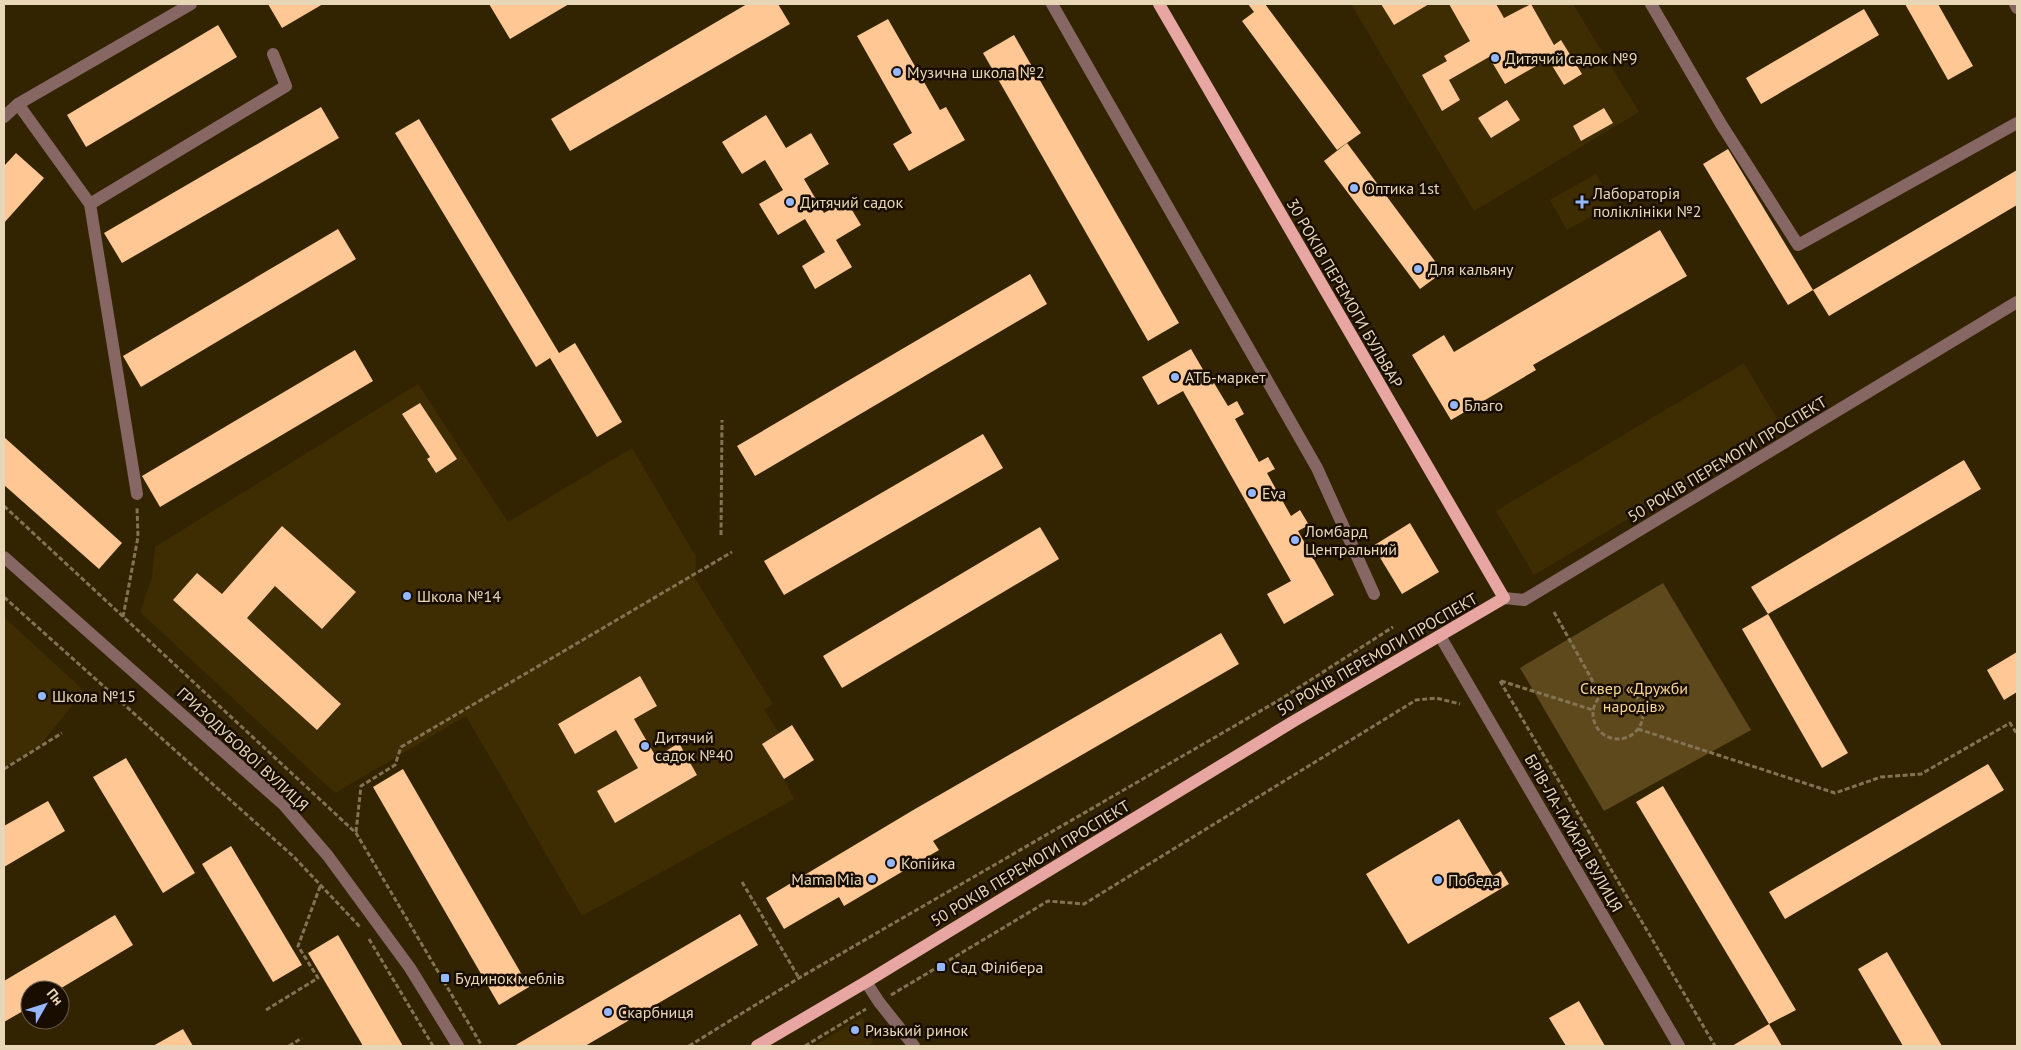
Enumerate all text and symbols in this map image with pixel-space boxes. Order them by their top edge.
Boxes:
place label: Дитячий садок №9 [1505,48,1637,68]
marker: Дитячий садок №9 [1489,52,1501,64]
place label: Музична школа №2 [907,62,1045,82]
marker: Музична школа №2 [891,66,903,78]
place label: Оптика 1st [1364,178,1440,198]
marker: Оптика 1st [1348,182,1360,194]
place label: Лабораторія поліклініки №2 [1592,183,1702,221]
place label: Дитячий садок [800,192,903,212]
street label: 30 РОКІВ ПЕРЕМОГИ БУЛЬВАР [1282,195,1408,391]
marker: Лабораторія поліклініки №2 [1575,195,1589,209]
marker: Дитячий садок [784,196,796,208]
place label: Для кальяну [1428,259,1514,279]
marker: Для кальяну [1412,263,1424,275]
place label: АТБ-маркет [1185,367,1266,387]
marker: АТБ-маркет [1169,371,1181,383]
street label: 50 РОКІВ ПЕРЕМОГИ ПРОСПЕКТ [1624,391,1830,526]
place label: Благо [1464,395,1503,415]
marker: Благо [1448,399,1460,411]
place label: Eva [1262,483,1286,503]
marker: Eva [1246,487,1258,499]
place label: Ломбард Центральний [1304,521,1397,559]
marker: Ломбард Центральний [1289,534,1301,546]
place label: Школа №14 [417,586,501,606]
street label: 50 РОКІВ ПЕРЕМОГИ ПРОСПЕКТ [1273,588,1481,720]
marker: Школа №14 [401,590,413,602]
park label: Сквер «Дружби народів» [1580,678,1688,716]
street label: ГРИЗОДУБОВОЇ ВУЛИЦЯ [173,683,313,815]
place label: Школа №15 [52,686,136,706]
marker: Школа №15 [36,690,48,702]
place label: Дитячий садок №40 [655,727,733,765]
marker: Дитячий садок №40 [639,740,651,752]
street label: БРІВ-ЛА-ГАЙАРД ВУЛИЦЯ [1521,751,1627,915]
street label: 50 РОКІВ ПЕРЕМОГИ ПРОСПЕКТ [927,795,1133,930]
place label: Копійка [901,853,955,873]
marker: Копійка [885,857,897,869]
place label: Mama Mia [791,869,862,889]
place label: Победа [1448,870,1500,890]
marker: Mama Mia [866,873,878,885]
marker: Победа [1432,874,1444,886]
place label: Сад Філібера [951,957,1043,977]
marker: Сад Філібера [935,961,947,973]
place label: Будинок меблів [455,968,565,988]
marker: Будинок меблів [439,972,451,984]
north arrow [20,980,70,1030]
text: Пн [43,985,67,1009]
place label: Скарбниця [618,1002,694,1022]
marker: Скарбниця [602,1006,614,1018]
place label: Ризький ринок [865,1020,969,1040]
marker: Ризький ринок [849,1024,861,1036]

